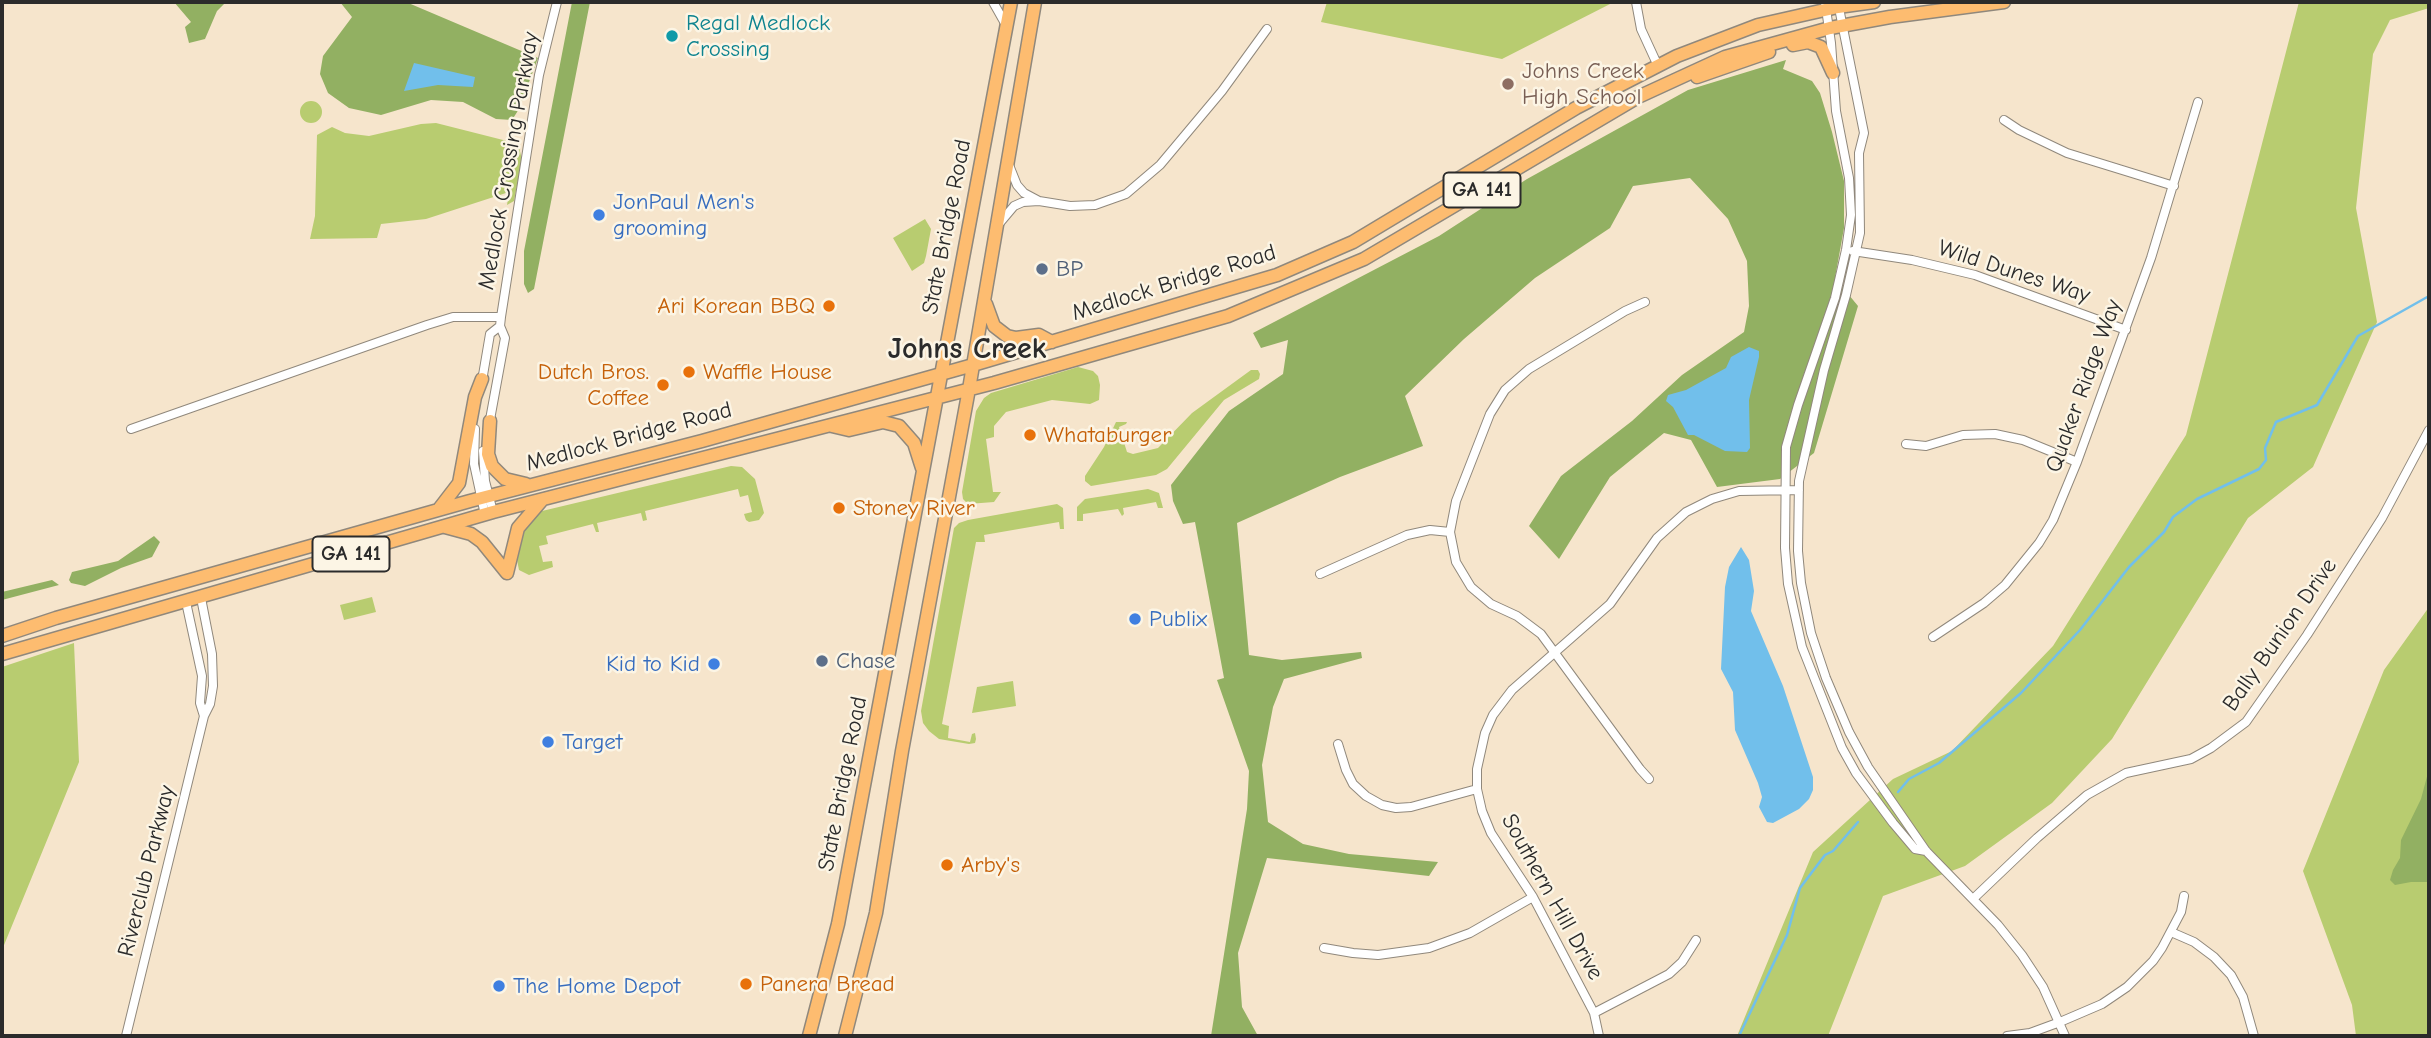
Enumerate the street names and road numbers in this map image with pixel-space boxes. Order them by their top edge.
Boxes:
street label: Medlock Crossing Parkway [473,30,545,292]
street label: State Bridge Road [917,137,977,317]
road number: GA 141 [1444,172,1520,208]
street label: Wild Dunes Way [1934,234,2094,310]
street label: Medlock Bridge Road [1069,239,1279,327]
street label: Quaker Ridge Way [2040,296,2128,476]
street label: Medlock Bridge Road [523,396,735,478]
road number: GA 141 [312,536,390,572]
street label: Bally Bunion Drive [2217,553,2343,717]
street label: State Bridge Road [813,694,873,874]
street label: Riverclub Parkway [112,783,182,959]
street label: Southern Hill Drive [1495,809,1609,985]

